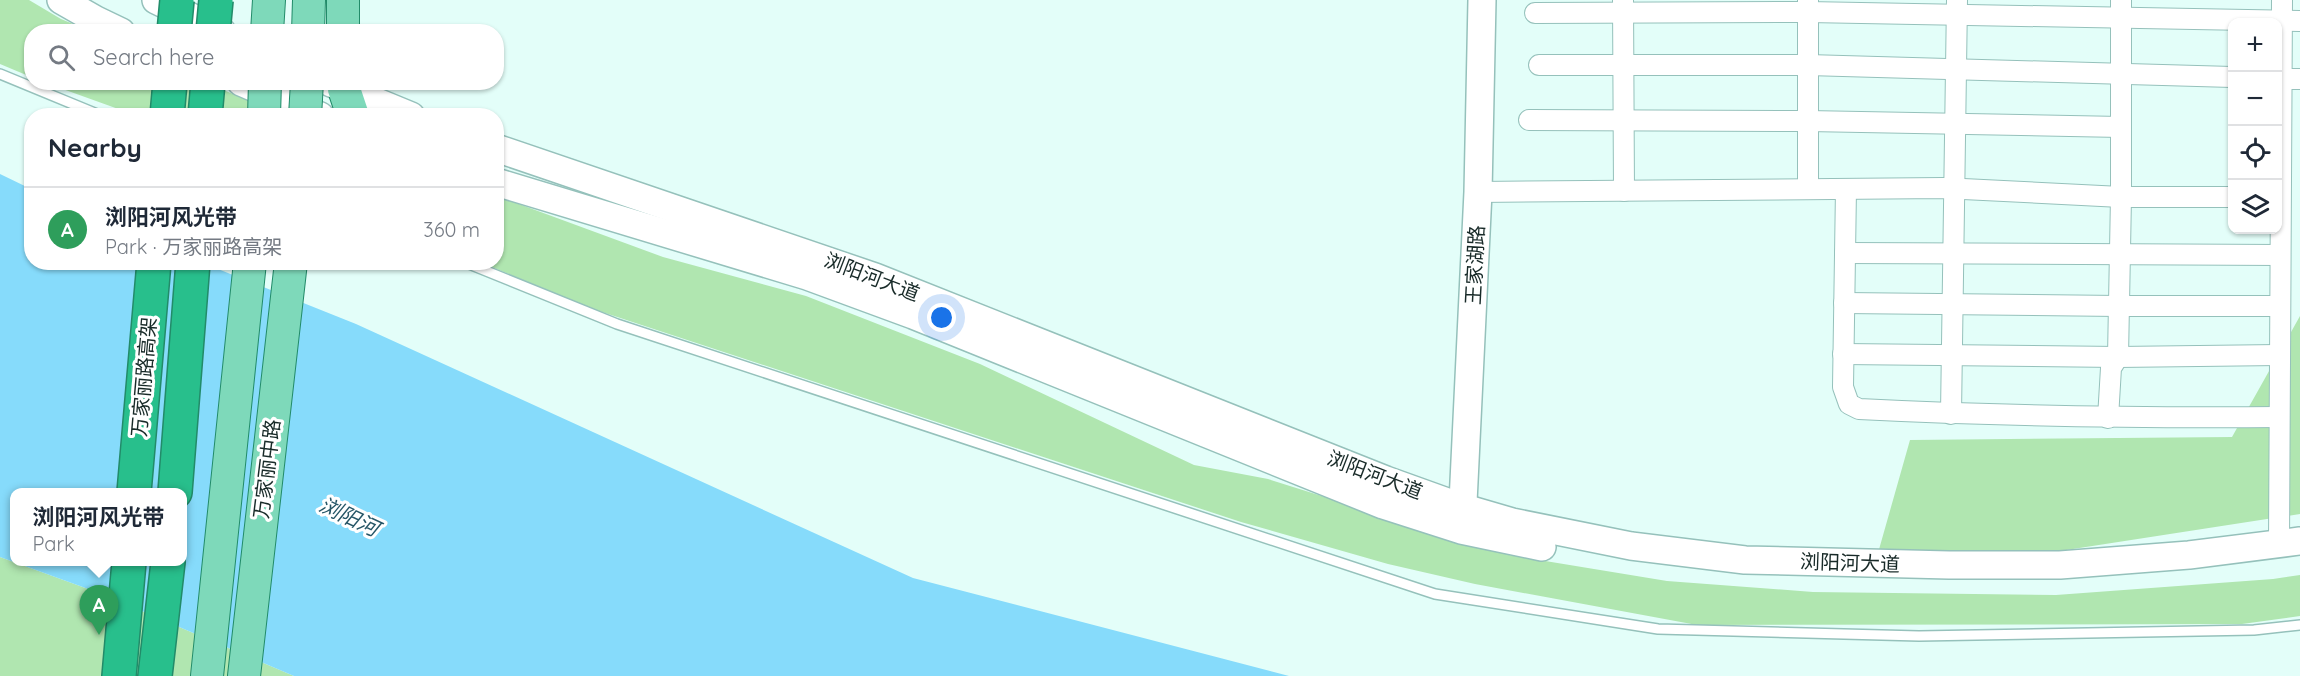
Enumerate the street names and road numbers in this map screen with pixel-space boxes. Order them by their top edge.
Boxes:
street label: 王家湖路 [1460,224,1489,306]
street label: 浏阳河大道 [821,247,923,306]
street label: 万家丽路高架 [126,316,161,438]
street label: 万家丽中路 [248,418,285,520]
street label: 浏阳河大道 [1324,445,1426,504]
street label: 浏阳河大道 [1800,548,1900,577]

